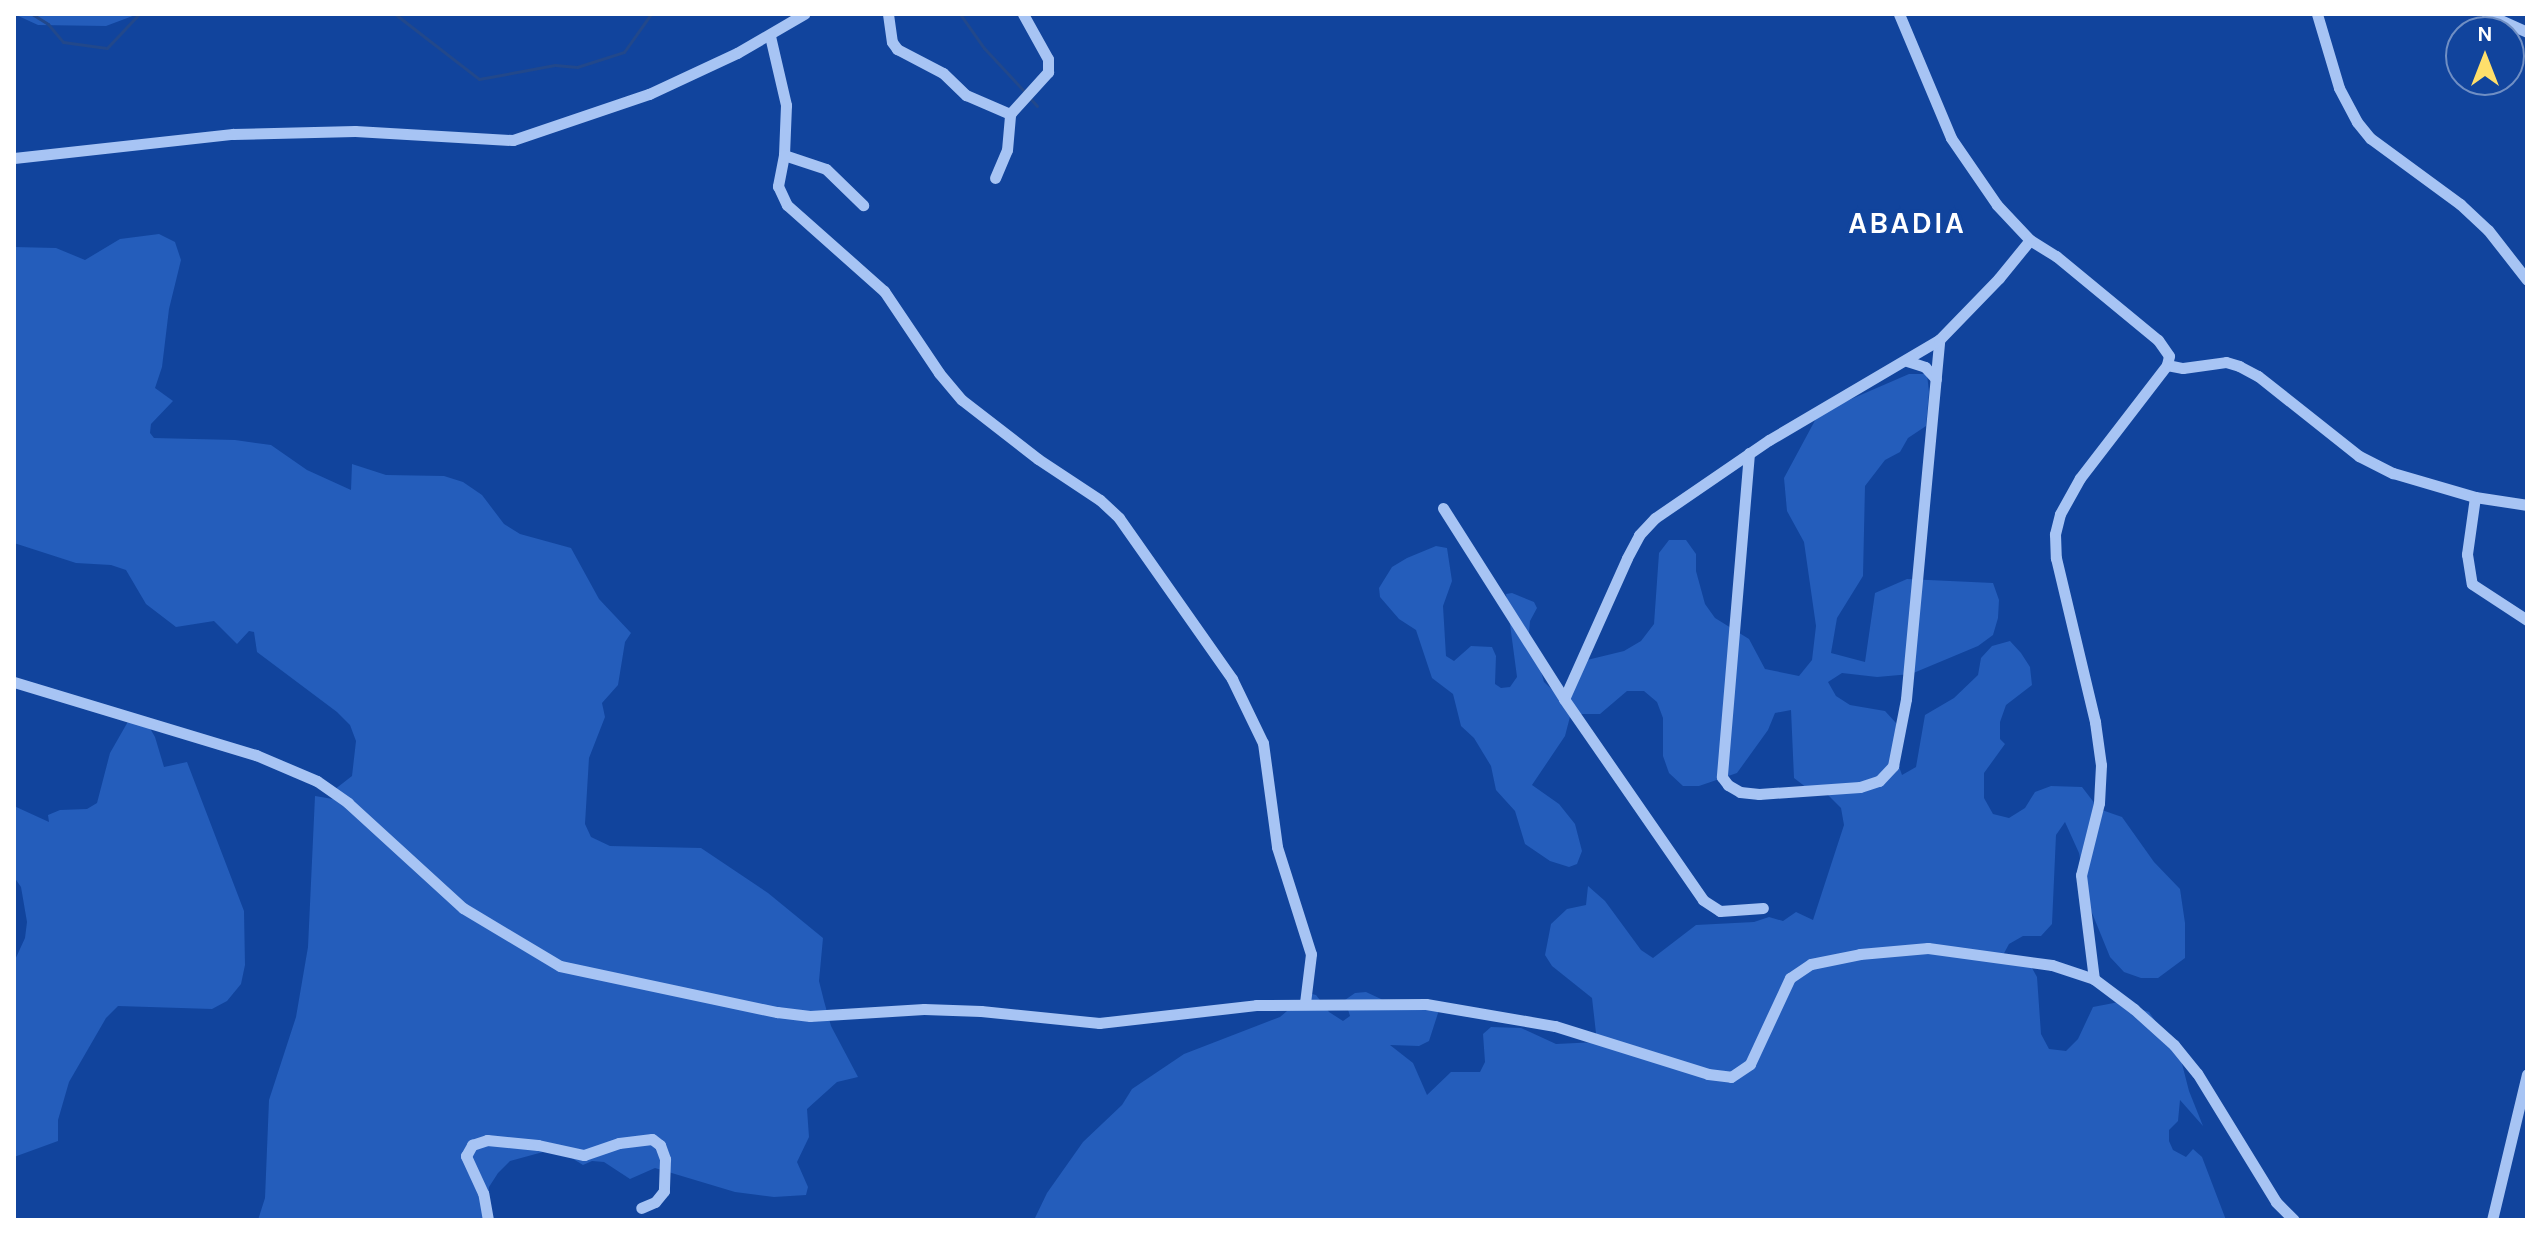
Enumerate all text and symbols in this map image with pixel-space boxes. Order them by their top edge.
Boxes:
north arrow [2445,16,2525,96]
text: N [2477,21,2493,47]
district label: ABADIA [1848,205,1966,241]

